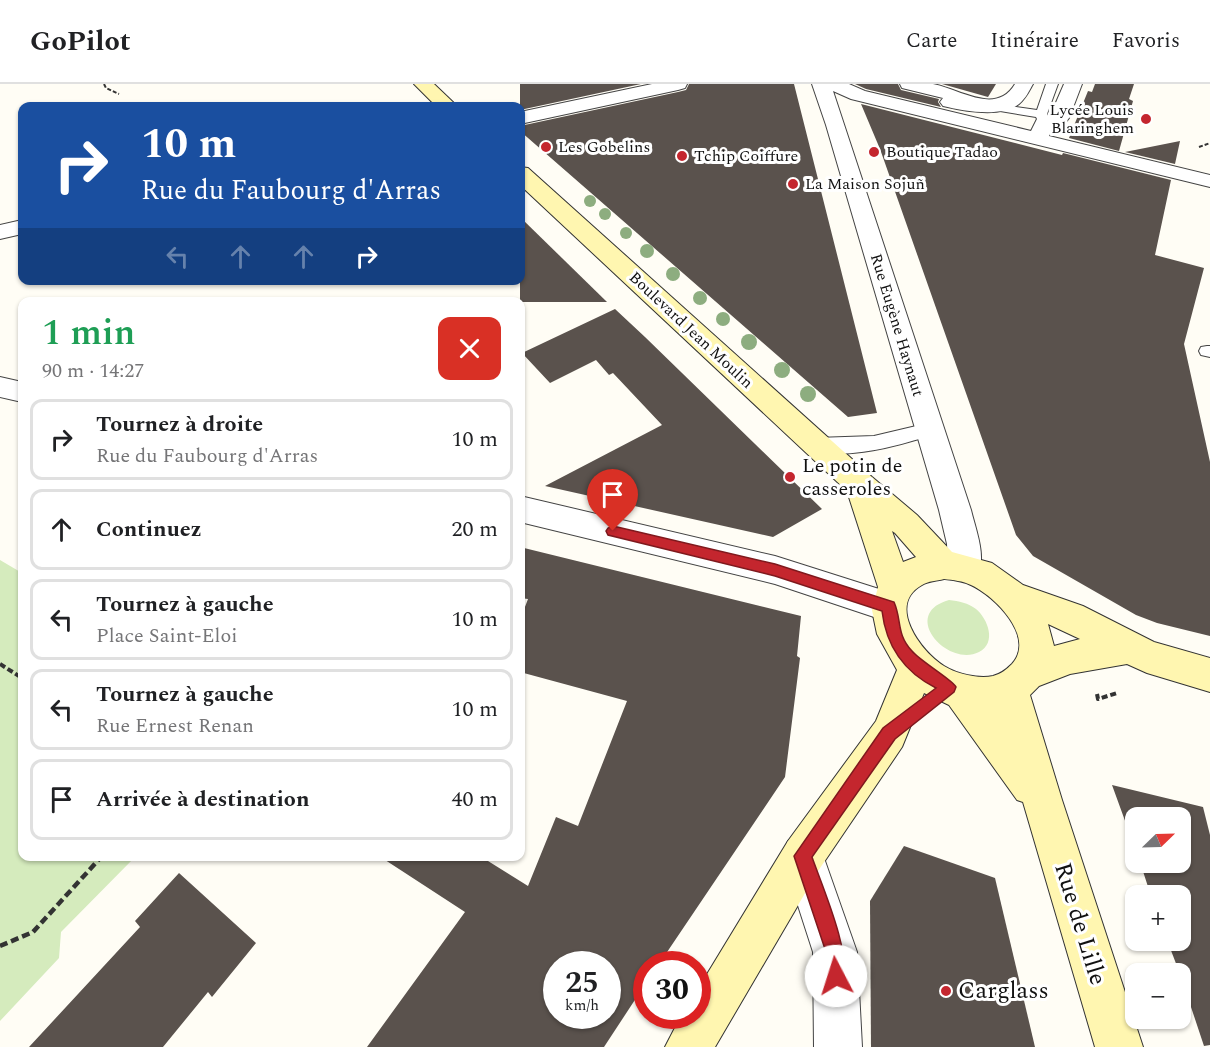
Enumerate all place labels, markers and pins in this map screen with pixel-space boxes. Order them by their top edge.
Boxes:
place label: Lycée Louis Blaringhem [1050,98,1134,140]
marker: Lycée Louis Blaringhem [1139,112,1153,126]
place label: Les Gobelins [558,135,650,159]
marker: Les Gobelins [539,140,553,154]
place label: Boutique Tadao [886,140,998,164]
place label: Tchip Coiffure [694,144,798,168]
marker: Boutique Tadao [867,145,881,159]
marker: Tchip Coiffure [675,149,689,163]
place label: La Maison Sojuñ [805,172,925,196]
marker: La Maison Sojuñ [786,177,800,191]
place label: Le potin de casseroles [802,451,902,504]
pin [587,469,638,531]
marker: Le potin de casseroles [783,470,797,484]
place label: Carglass [958,973,1049,1009]
marker: Carglass [939,984,953,998]

